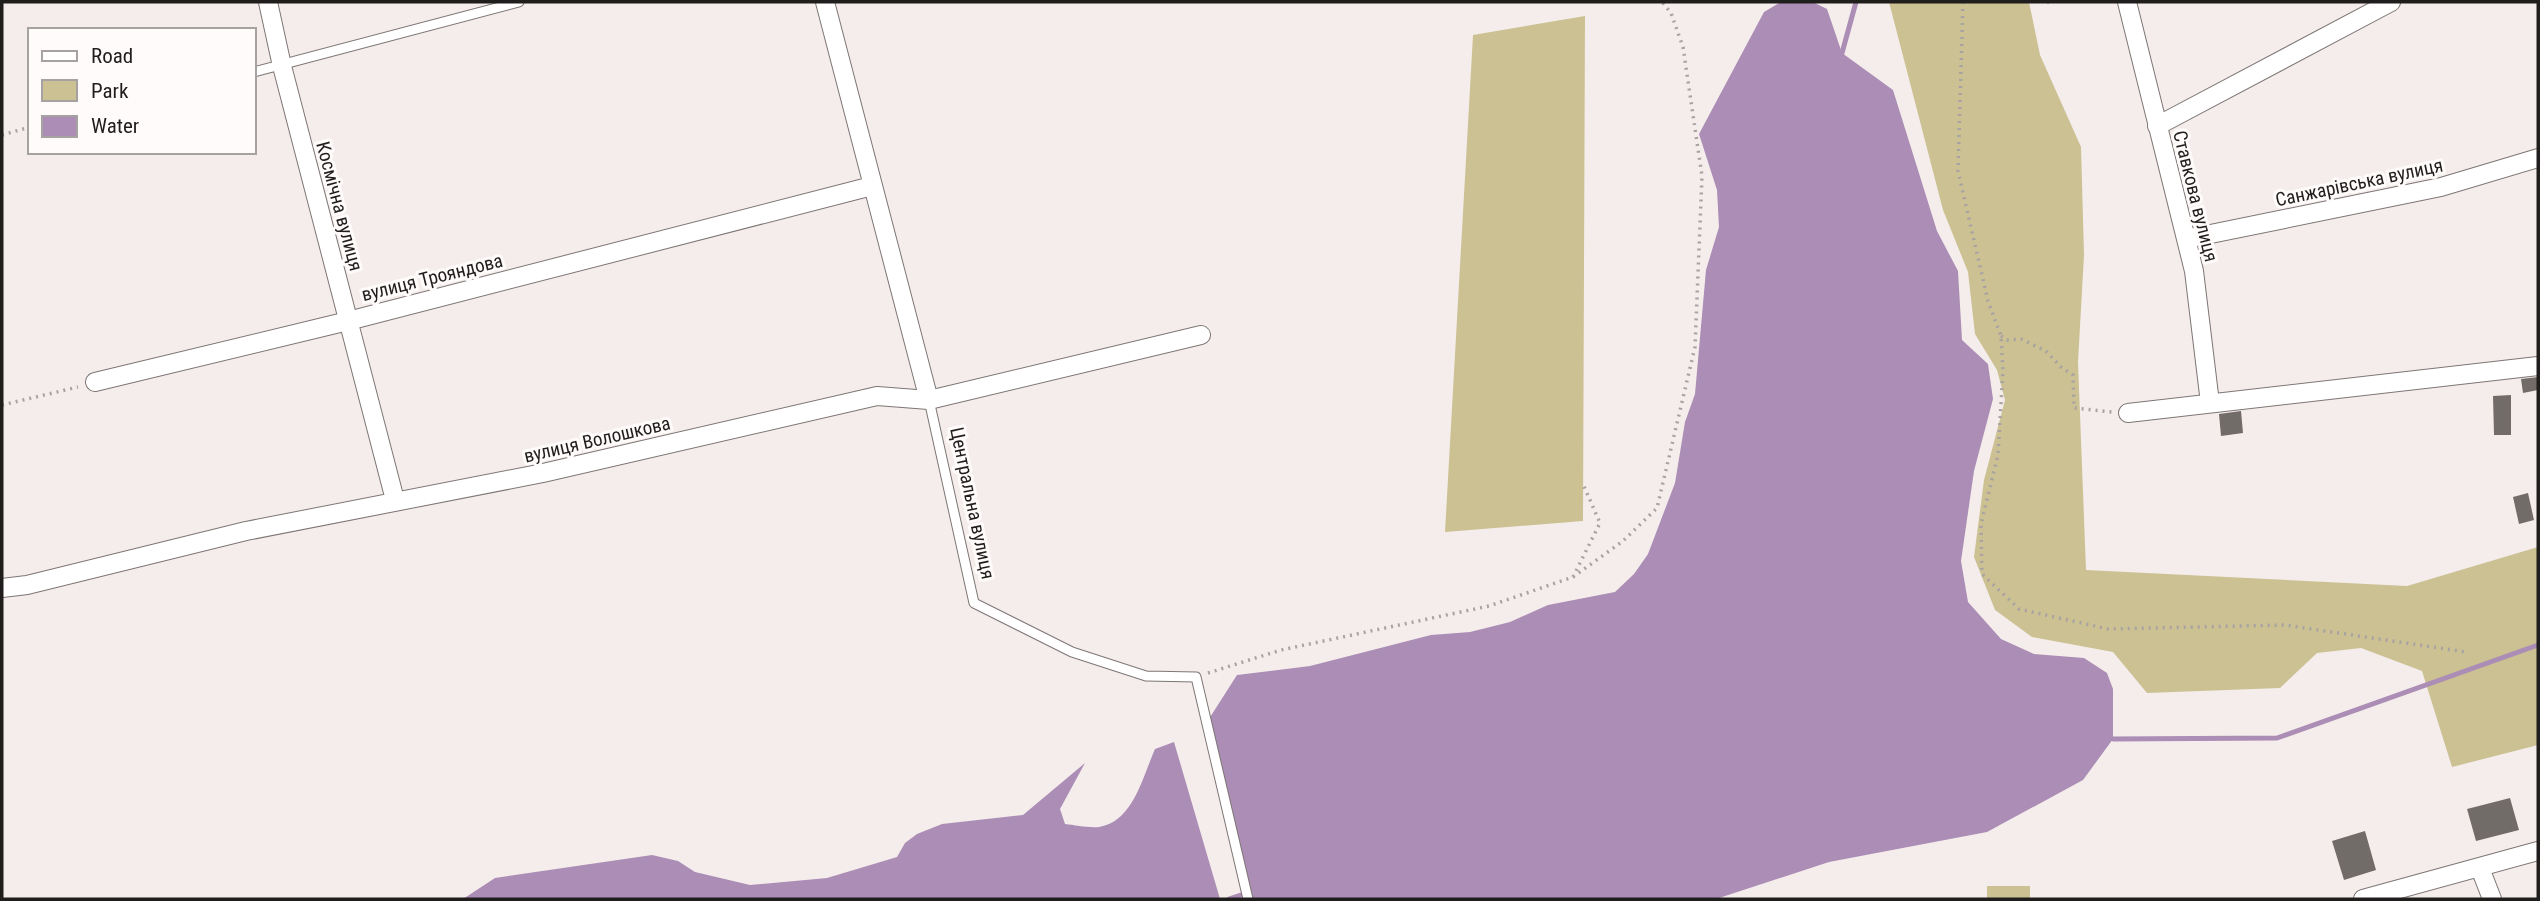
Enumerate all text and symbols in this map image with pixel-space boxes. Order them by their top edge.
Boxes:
legend [28,28,256,154]
text: Road [91,44,133,68]
text: Park [91,79,129,103]
text: Water [91,114,139,138]
street label: Ставкова вулиця [2168,128,2223,264]
street label: Космічна вулиця [311,139,368,273]
street label: Санжарівська вулиця [2273,154,2445,211]
street label: вулиця Трояндова [359,249,505,306]
street label: вулиця Волошкова [522,411,673,468]
street label: Центральна вулиця [945,425,1000,581]

